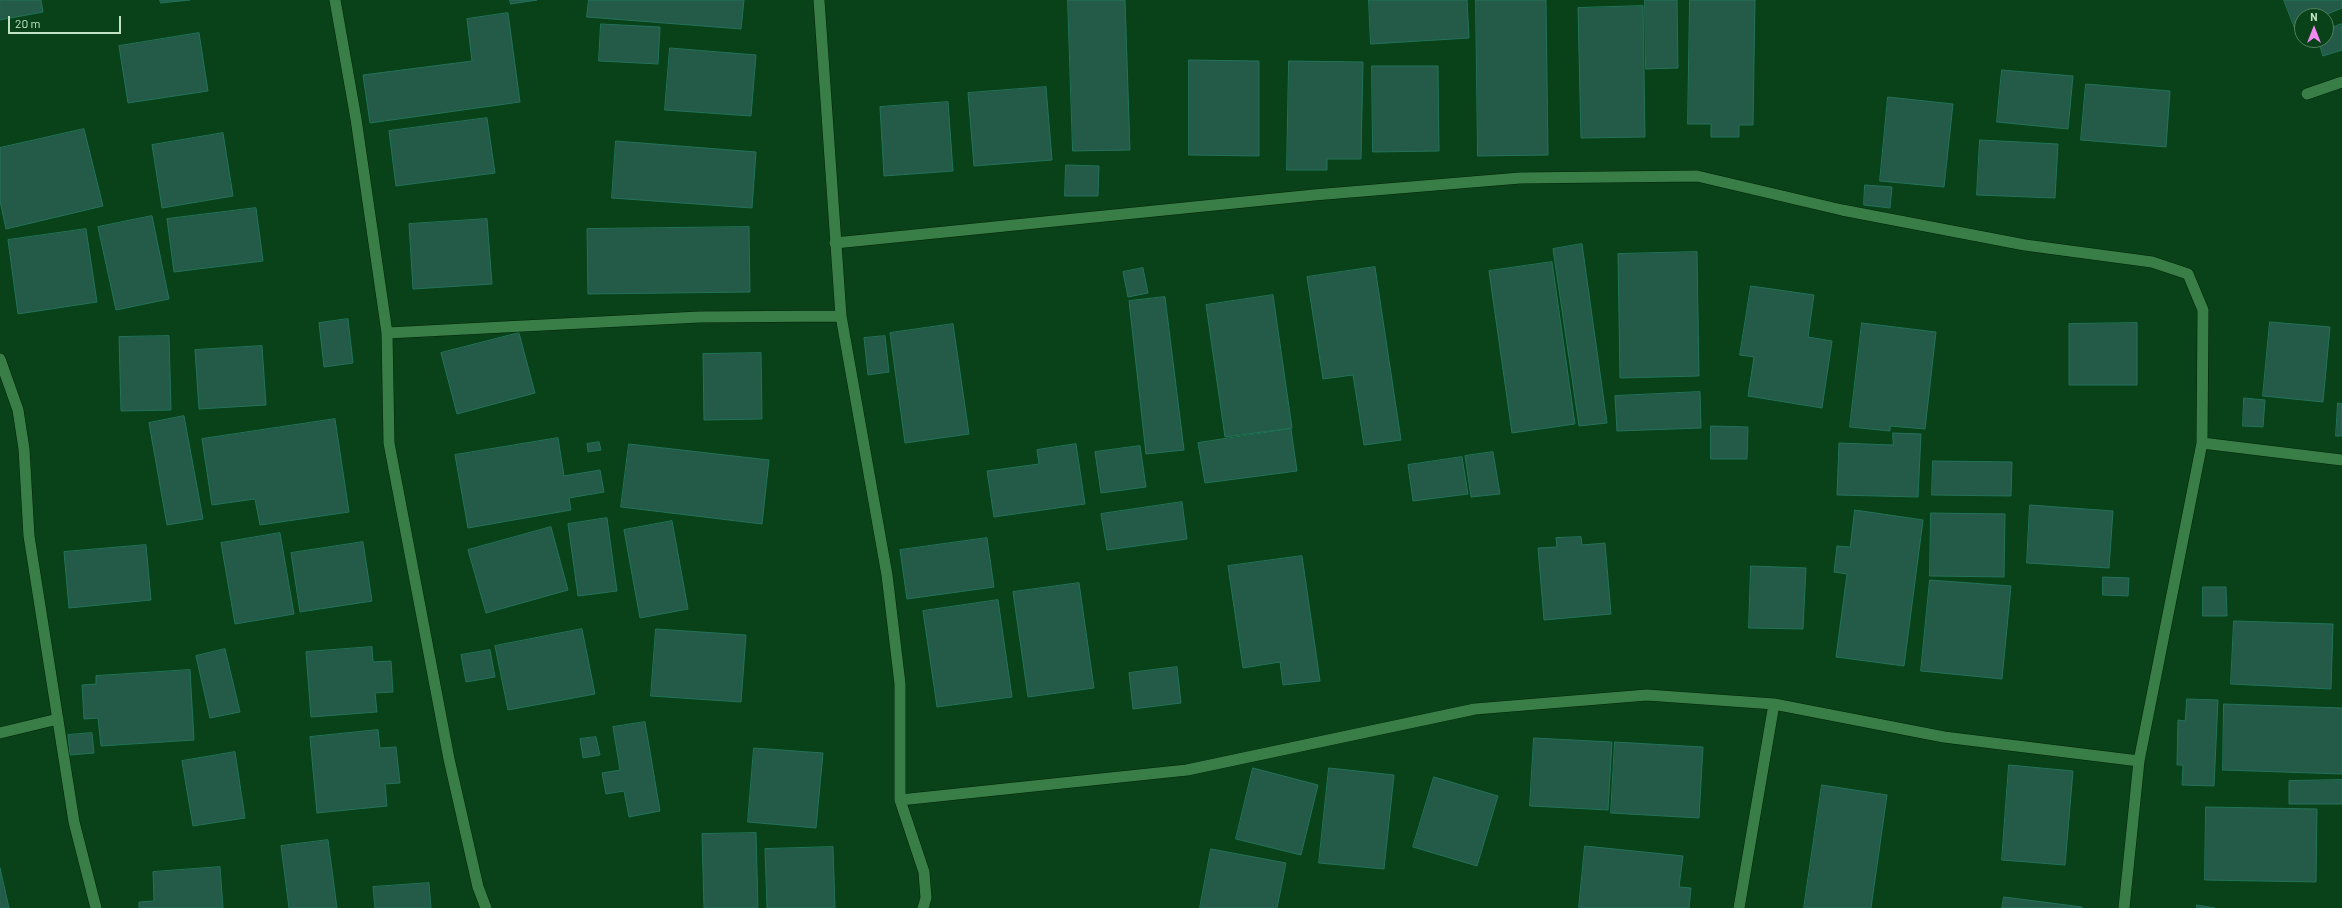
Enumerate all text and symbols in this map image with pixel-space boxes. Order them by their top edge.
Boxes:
scale bar [10,8,123,34]
north arrow [2294,8,2334,48]
text: N [2310,10,2318,23]
text: 20 m [15,16,41,30]

